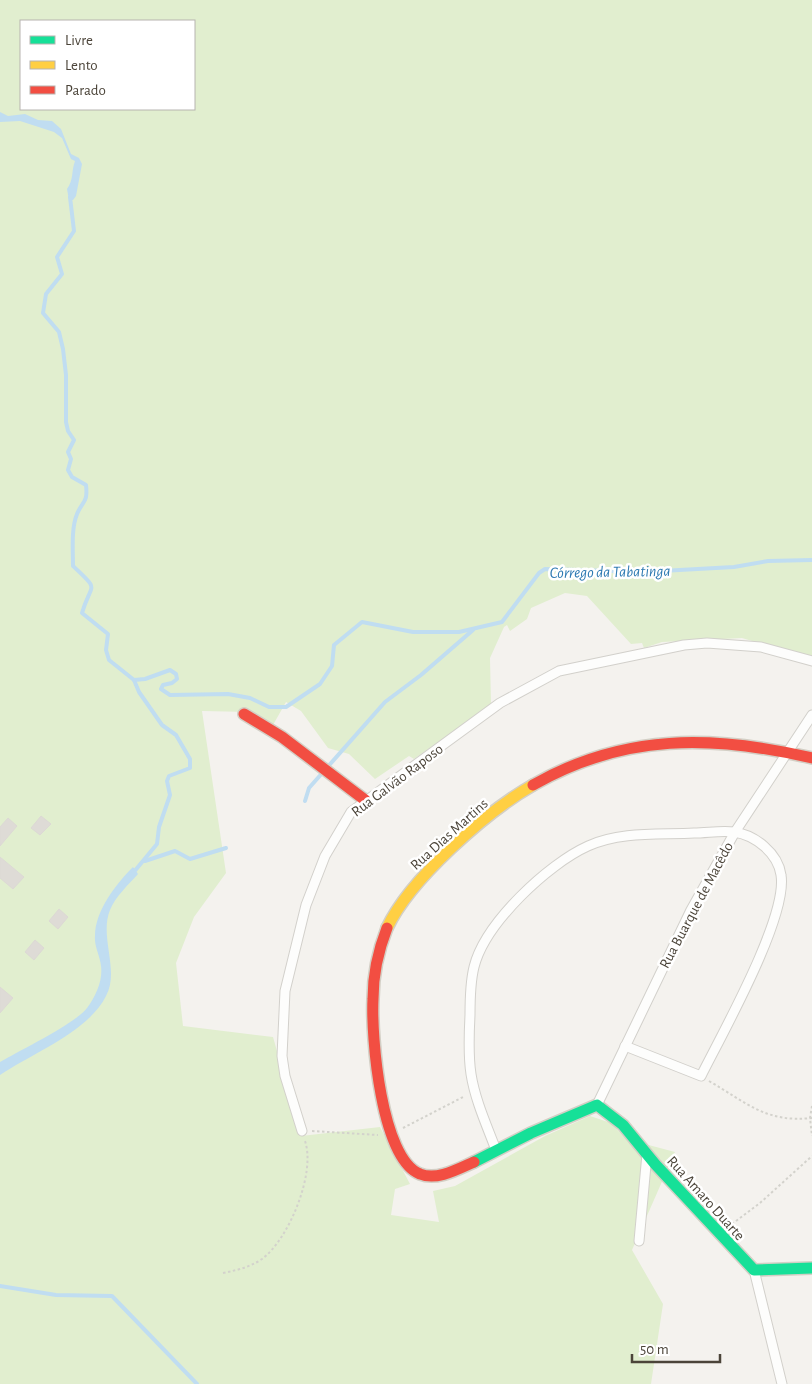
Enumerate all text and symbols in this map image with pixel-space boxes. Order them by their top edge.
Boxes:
legend [20,20,195,110]
text: Livre [65,33,93,48]
text: Lento [65,58,98,73]
text: Parado [65,83,106,98]
water label: Córrego da Tabatinga [549,563,671,581]
street label: Rua Galvão Raposo [349,741,446,820]
street label: Rua Dias Martins [408,796,491,873]
street label: Rua Buarque de Macêdo [657,840,736,971]
street label: Rua Amaro Duarte [664,1153,747,1243]
scale bar [632,1332,720,1364]
text: 50 m [640,1342,669,1357]

